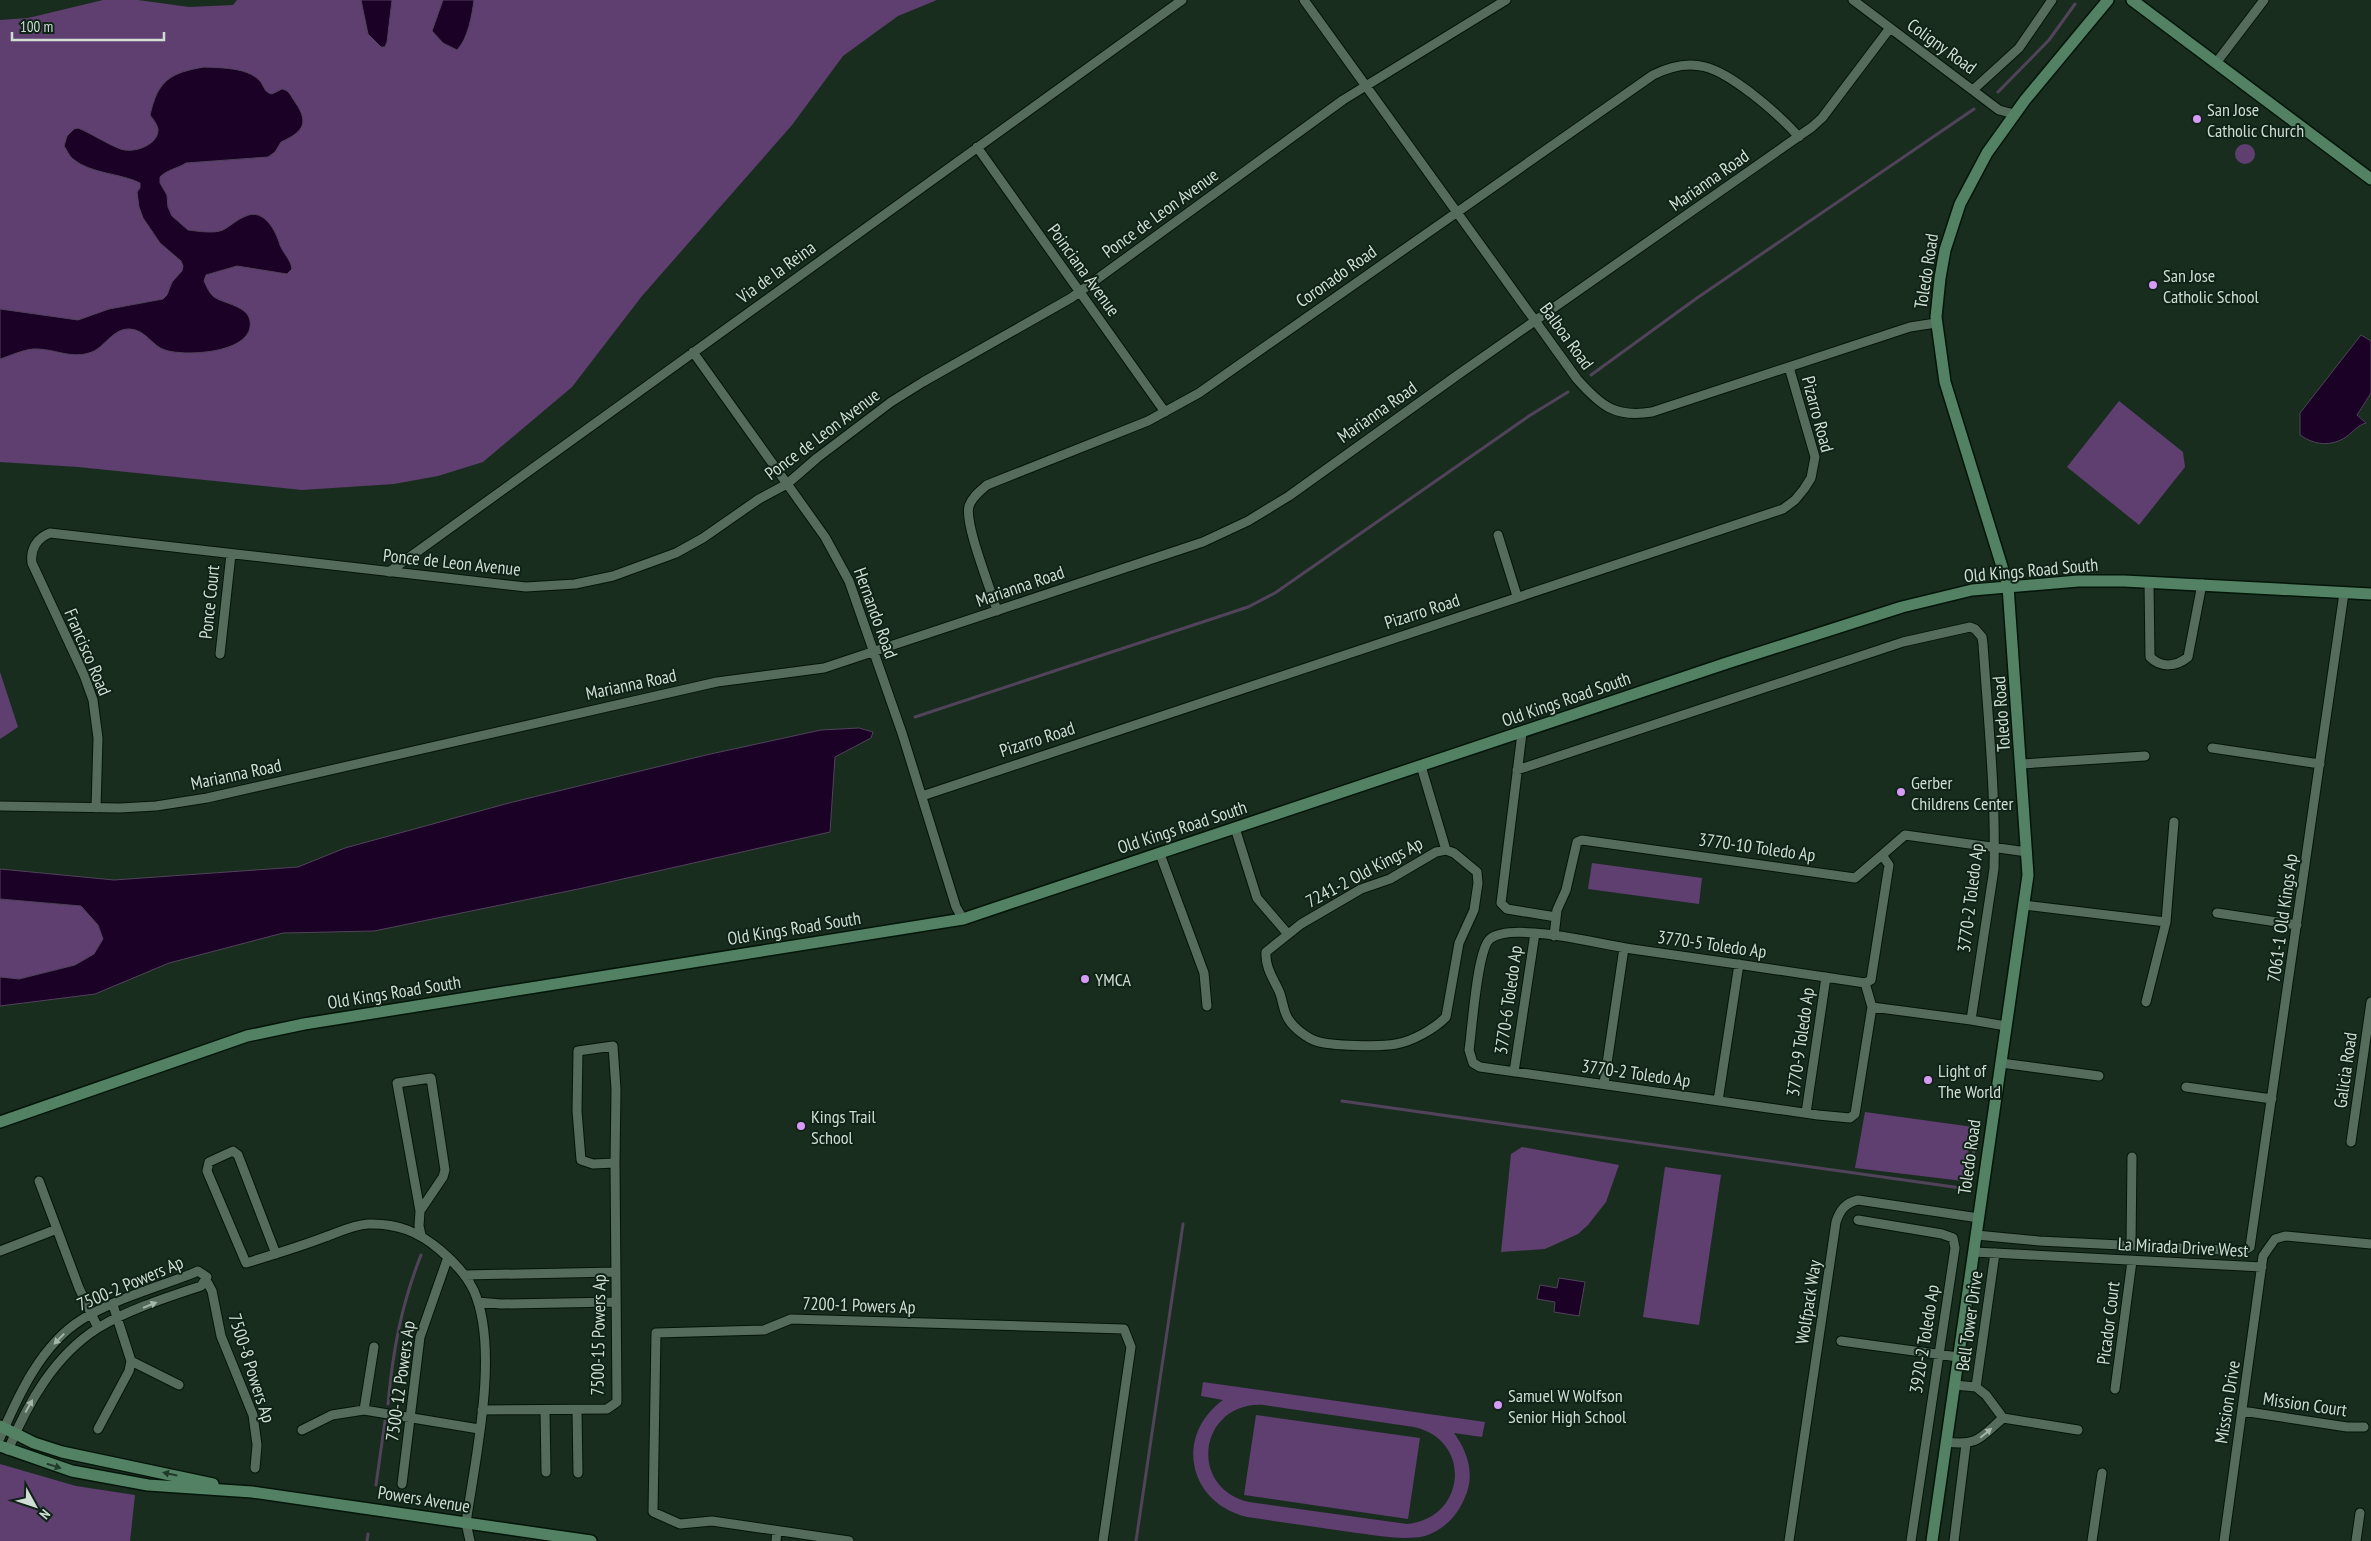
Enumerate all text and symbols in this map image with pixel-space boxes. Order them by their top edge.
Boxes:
scale bar [12,10,165,42]
street label: Coligny Road [1903,13,1981,79]
text: 100 m [20,17,53,36]
place label: San Jose Catholic Church [2207,98,2304,142]
marker: San Jose Catholic Church [2191,113,2203,125]
street label: Marianna Road [1665,144,1753,216]
street label: Ponce de Leon Avenue [1097,163,1223,263]
street label: Poinciana Avenue [1043,219,1125,321]
street label: Toledo Road [1909,232,1943,310]
street label: Via de la Reina [731,236,820,309]
street label: Coronado Road [1291,240,1381,312]
place label: San Jose Catholic School [2163,264,2259,308]
marker: San Jose Catholic School [2147,279,2159,291]
street label: Balboa Road [1535,298,1599,374]
street label: Pizarro Road [1797,373,1839,455]
street label: Marianna Road [1333,376,1421,448]
street label: Ponce de Leon Avenue [760,383,884,485]
street label: Ponce de Leon Avenue [382,543,522,581]
street label: Old Kings Road South [1963,553,2099,587]
street label: Marianna Road [973,560,1067,612]
street label: Ponce Court [194,564,224,640]
street label: Hernando Road [849,564,903,662]
street label: Pizarro Road [1381,588,1463,634]
street label: Francisco Road [59,605,117,699]
street label: Marianna Road [583,663,679,705]
street label: Old Kings Road South [1499,666,1633,732]
street label: Toledo Road [1987,675,2015,753]
street label: Pizarro Road [996,716,1078,762]
street label: Marianna Road [188,753,284,795]
place label: Gerber Childrens Center [1911,771,2014,815]
marker: Gerber Childrens Center [1895,786,1907,798]
street label: Old Kings Road South [1114,795,1250,859]
street label: 3770-10 Toledo Ap [1697,827,1817,867]
street label: 7241-2 Old Kings Ap [1301,831,1427,913]
street label: 3770-2 Toledo Ap [1952,842,1988,954]
street label: 7061-1 Old Kings Ap [2262,852,2302,984]
street label: Old Kings Road South [726,906,862,950]
street label: 3770-5 Toledo Ap [1656,925,1768,963]
street label: 3770-6 Toledo Ap [1489,944,1527,1056]
place label: YMCA [1095,968,1131,991]
street label: Old Kings Road South [326,970,462,1014]
marker: YMCA [1079,973,1091,985]
street label: 3770-9 Toledo Ap [1781,986,1819,1098]
street label: Galicia Road [2328,1031,2362,1109]
street label: 3770-2 Toledo Ap [1580,1054,1692,1092]
place label: Light of The World [1938,1059,2001,1103]
marker: Light of The World [1922,1074,1934,1086]
place label: Kings Trail School [811,1105,876,1149]
street label: Toledo Road [1952,1118,1986,1196]
marker: Kings Trail School [795,1120,807,1132]
street label: La Mirada Drive West [2117,1232,2249,1262]
street label: 7500-2 Powers Ap [73,1250,187,1316]
street label: Wolfpack Way [1790,1258,1826,1346]
street label: Bell Tower Drive [1951,1269,1987,1373]
street label: 7500-15 Powers Ap [585,1274,611,1396]
street label: Picador Court [2091,1280,2125,1366]
street label: 3920-2 Toledo Ap [1904,1283,1944,1395]
street label: 7200-1 Powers Ap [802,1292,916,1318]
one-way arrow [143,1301,158,1309]
street label: 7500-8 Powers Ap [224,1311,281,1426]
street label: 7500-12 Powers Ap [380,1319,420,1443]
one-way arrow [53,1333,65,1345]
street label: Mission Drive [2209,1359,2245,1445]
place label: Samuel W Wolfson Senior High School [1508,1384,1627,1428]
street label: Mission Court [2262,1387,2349,1421]
one-way arrow [25,1399,33,1413]
marker: Samuel W Wolfson Senior High School [1492,1399,1504,1411]
one-way arrow [1979,1428,1992,1439]
one-way arrow [47,1462,62,1470]
one-way arrow [161,1470,177,1478]
street label: Powers Avenue [376,1480,472,1518]
north arrow [10,1481,60,1531]
text: N [36,1506,54,1523]

